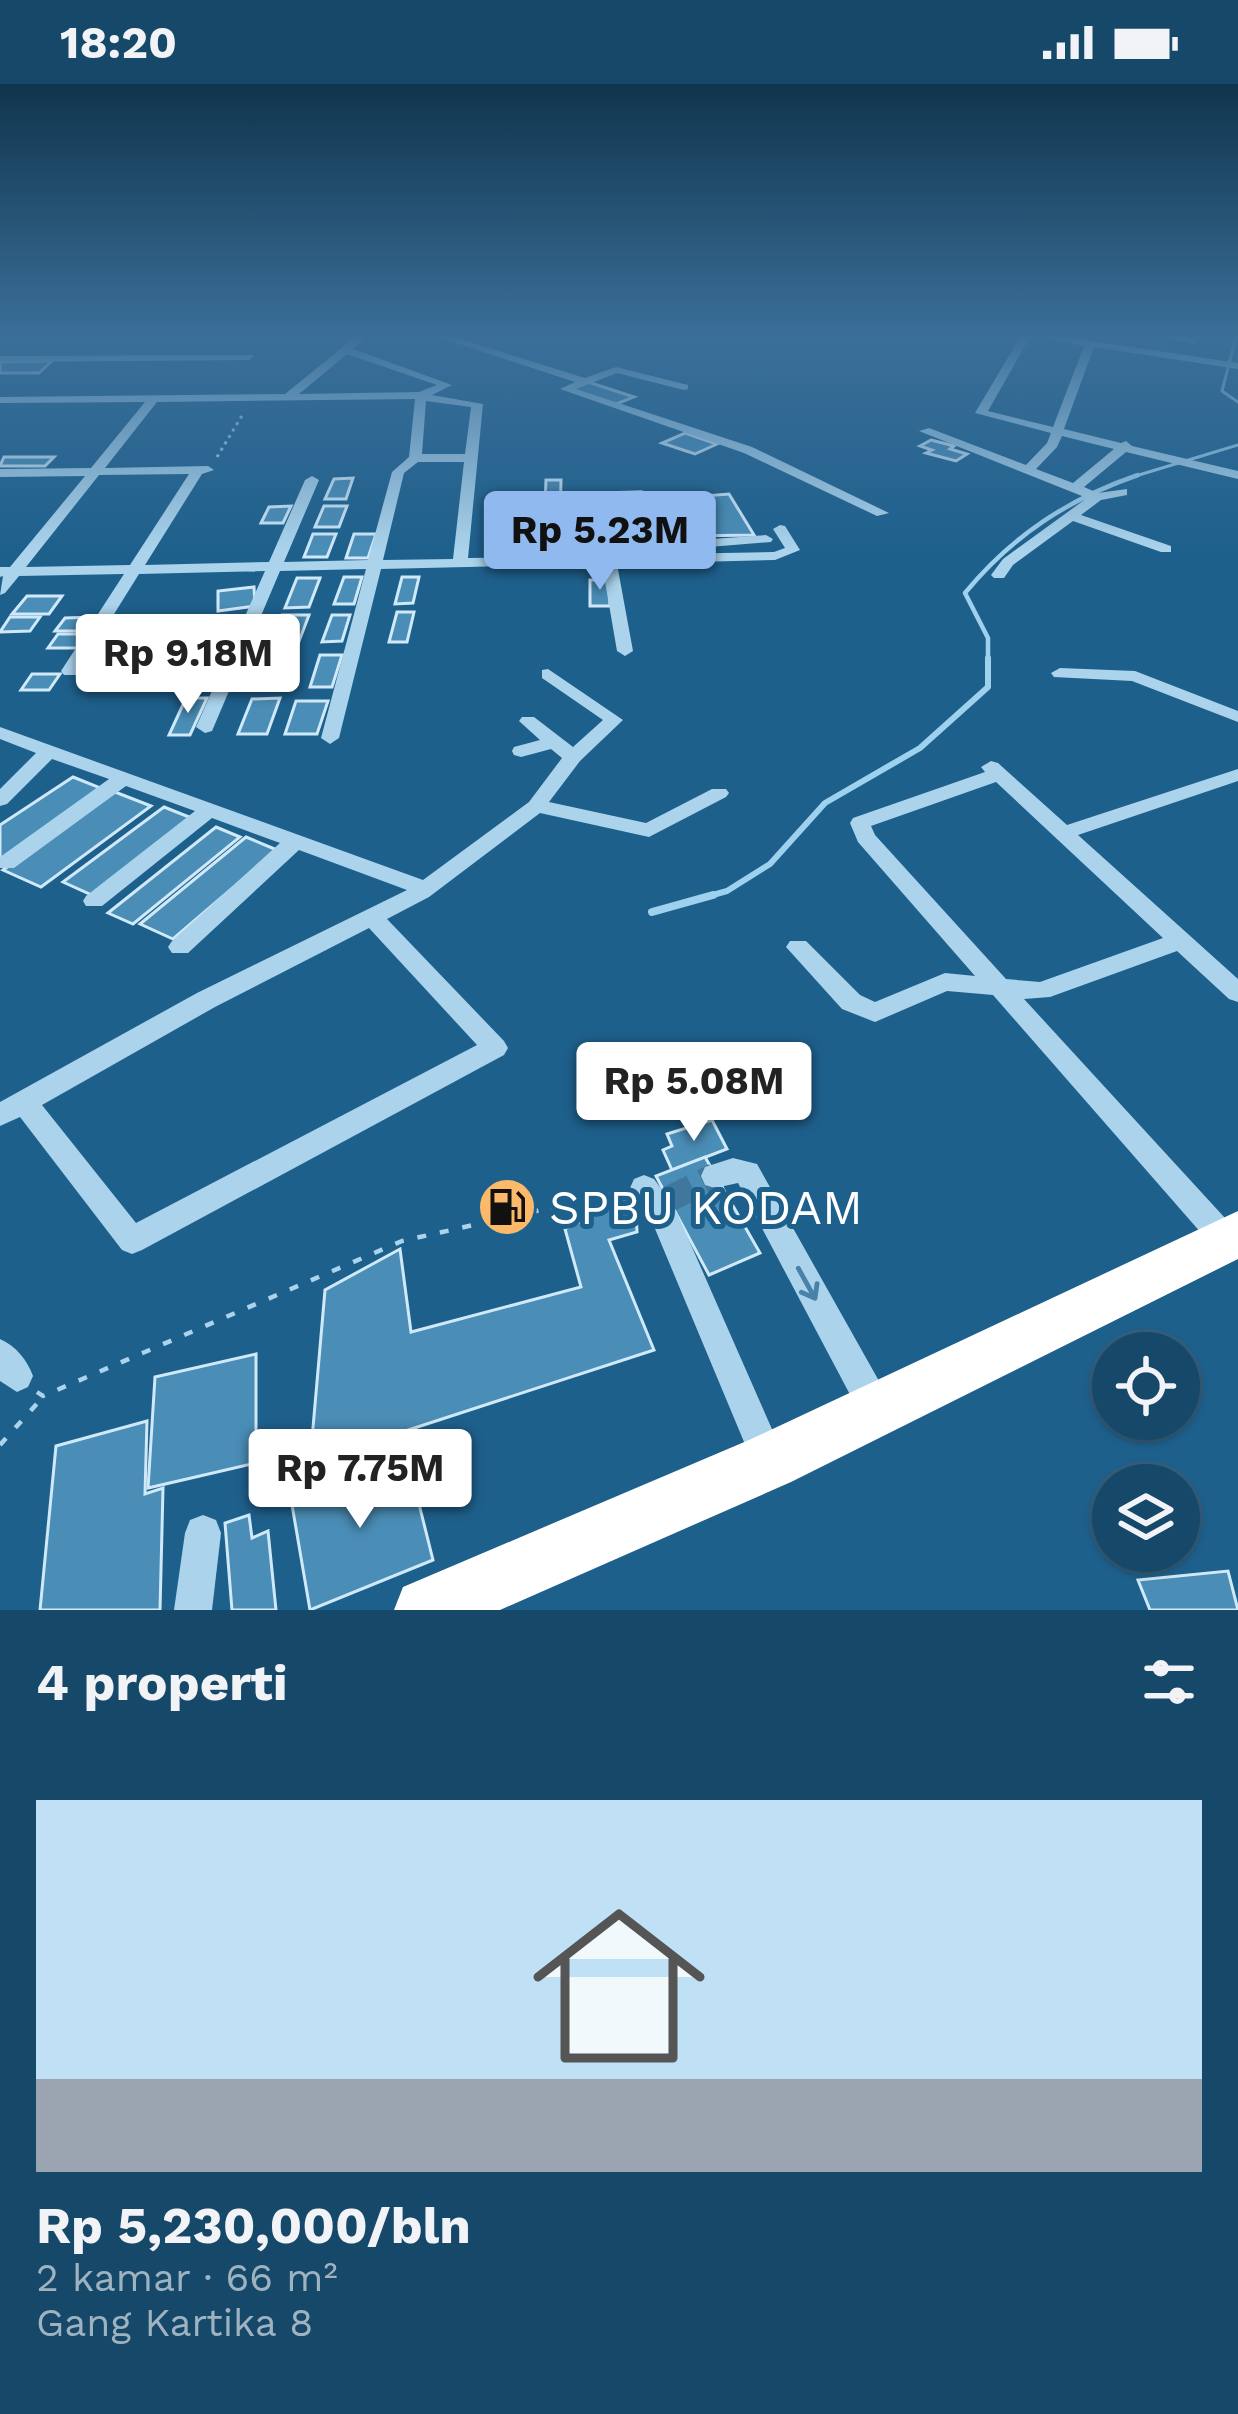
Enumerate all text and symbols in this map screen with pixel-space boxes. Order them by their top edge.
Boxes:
text: 18:20 [60,16,177,69]
pin: Rp 5.23M [476,491,724,593]
text: Rp 5.23M [511,507,689,552]
pin: Rp 9.18M [64,614,312,716]
text: Rp 9.18M [103,630,273,675]
pin: Rp 5.08M [570,1042,818,1144]
text: Rp 5.08M [603,1058,785,1103]
fuel station icon: SPBU KODAM [476,1176,538,1238]
place label: SPBU KODAM [549,1179,863,1236]
one-way arrow [796,1265,819,1300]
map controls [1092,1332,1200,1572]
button: locate [1092,1332,1200,1440]
pin: Rp 7.75M [236,1429,484,1531]
text: Rp 7.75M [276,1445,444,1490]
button: layers [1092,1464,1200,1572]
icon: filters [1136,1649,1202,1715]
text: 4 properti [36,1653,288,1712]
icon: home [511,1878,727,2094]
text: Rp 5,230,000/bln [36,2196,471,2255]
text: 2 kamar · 66 m² [36,2255,338,2300]
text: Gang Kartika 8 [36,2300,313,2345]

